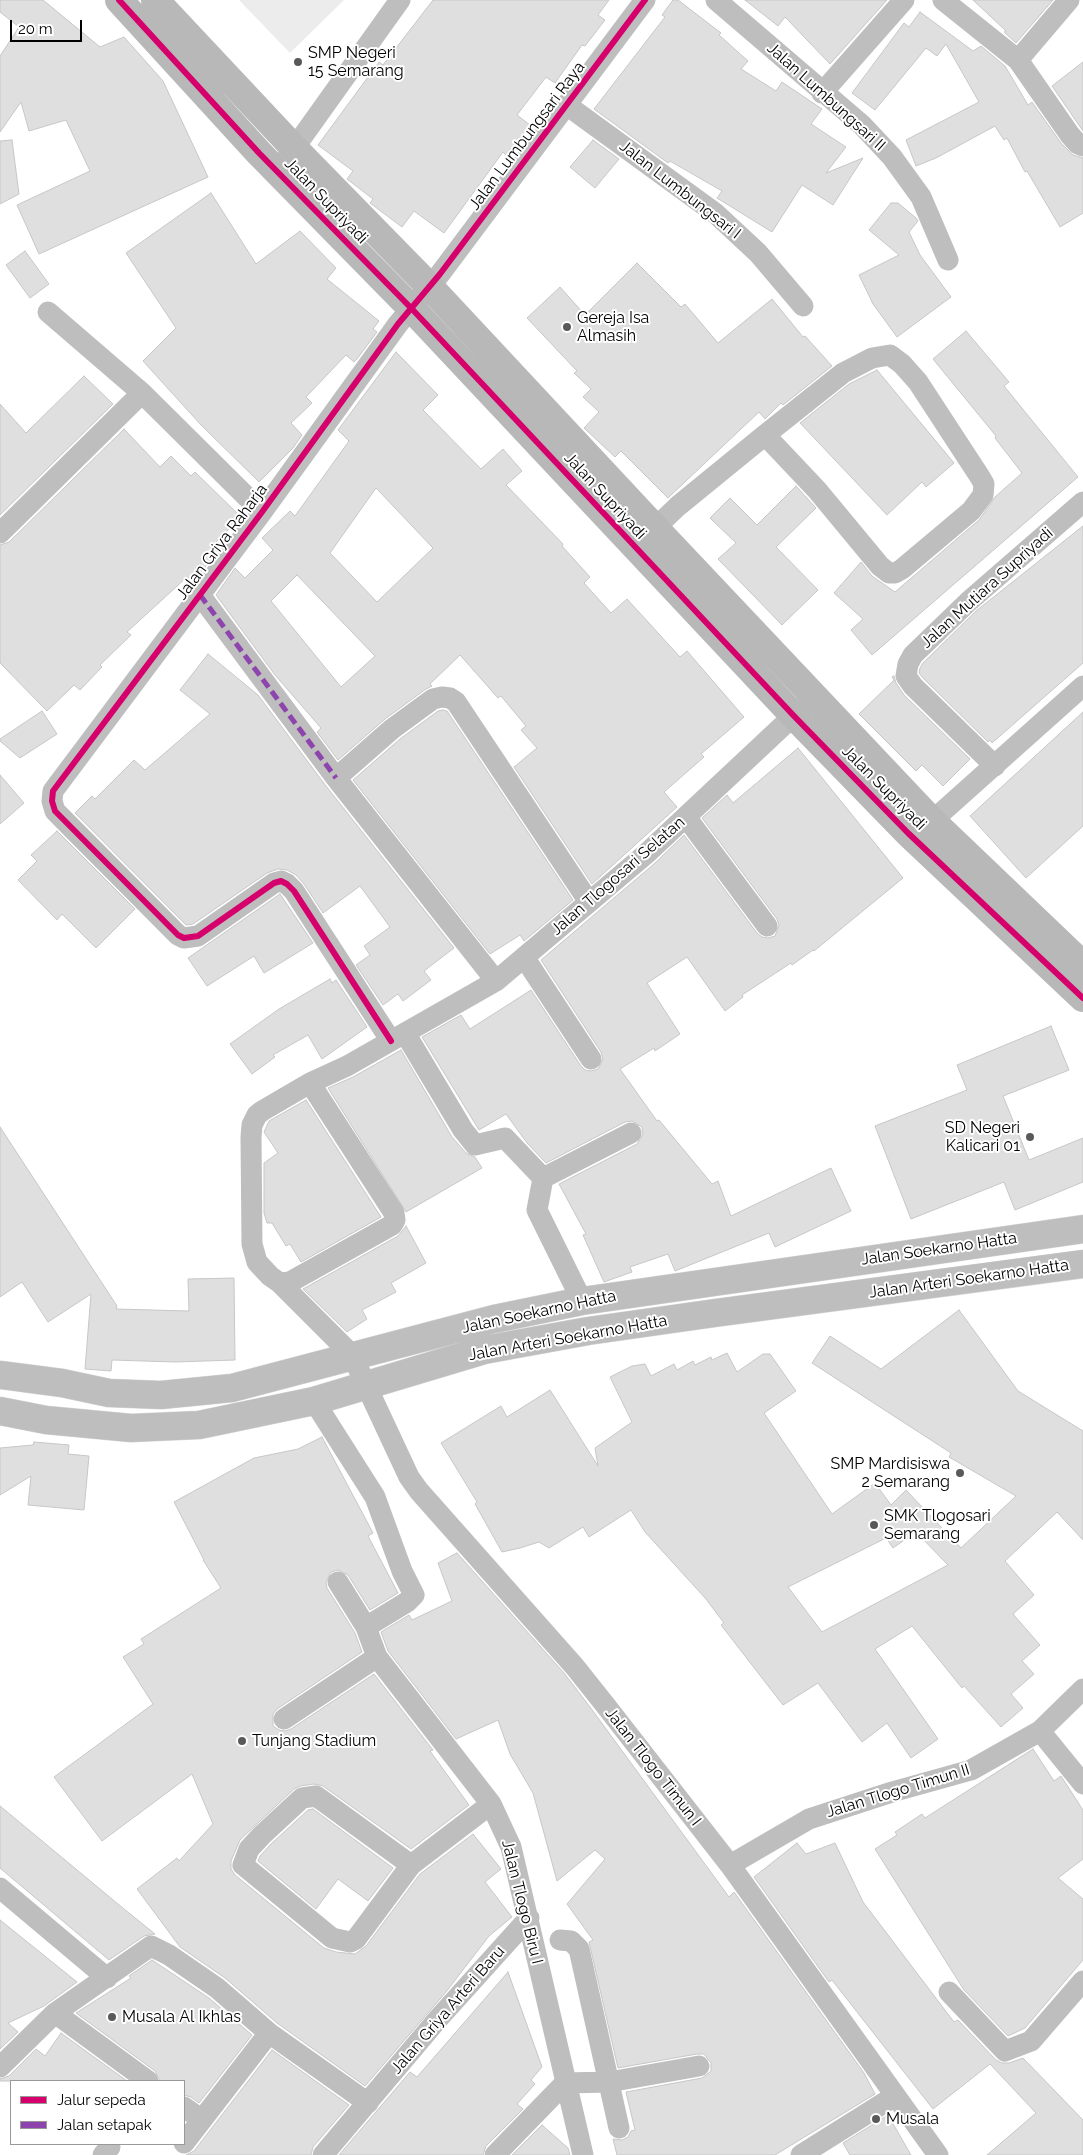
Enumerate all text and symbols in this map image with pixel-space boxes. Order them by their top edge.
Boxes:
scale bar [12,10,85,42]
text: 20 m [18,20,53,38]
street label: Jalan Lumbungsari II [763,39,889,155]
place label: SMP Negeri 15 Semarang [308,43,404,81]
marker: SMP Negeri 15 Semarang [292,56,304,68]
street label: Jalan Lumbungsari Raya [465,58,589,214]
street label: Jalan Lumbungsari I [616,137,744,243]
street label: Jalan Supriyadi [280,154,372,248]
place label: Gereja Isa Almasih [577,308,649,346]
marker: Gereja Isa Almasih [561,321,573,333]
street label: Jalan Supriyadi [560,449,650,543]
street label: Jalan Griya Raharja [172,480,272,604]
street label: Jalan Mutiara Supriyadi [917,524,1057,652]
street label: Jalan Supriyadi [838,742,930,834]
street label: Jalan Tlogosari Selatan [547,813,689,939]
place label: SD Negeri Kalicari 01 [945,1118,1020,1156]
marker: SD Negeri Kalicari 01 [1024,1131,1036,1143]
street label: Jalan Soekarno Hatta [860,1229,1018,1269]
street label: Jalan Arteri Soekarno Hatta [868,1255,1070,1303]
street label: Jalan Soekarno Hatta [460,1286,618,1338]
street label: Jalan Arteri Soekarno Hatta [467,1311,669,1365]
place label: SMP Mardisiswa 2 Semarang [830,1454,950,1492]
marker: SMP Mardisiswa 2 Semarang [954,1467,966,1479]
place label: SMK Tlogosari Semarang [884,1506,991,1544]
marker: SMK Tlogosari Semarang [868,1519,880,1531]
street label: Jalan Tlogo Timun I [601,1704,705,1830]
place label: Tunjang Stadium [252,1731,376,1751]
marker: Tunjang Stadium [236,1735,248,1747]
street label: Jalan Tlogo Timun II [824,1760,972,1822]
street label: Jalan Tlogo Biru I [497,1838,547,1966]
street label: Jalan Griya Arteri Baru [387,1942,509,2078]
place label: Musala Al Ikhlas [122,2007,241,2027]
marker: Musala Al Ikhlas [106,2011,118,2023]
legend [10,2080,185,2145]
text: Jalur sepeda [57,2091,146,2109]
place label: Musala [886,2109,939,2129]
marker: Musala [870,2113,882,2125]
text: Jalan setapak [57,2116,152,2134]

